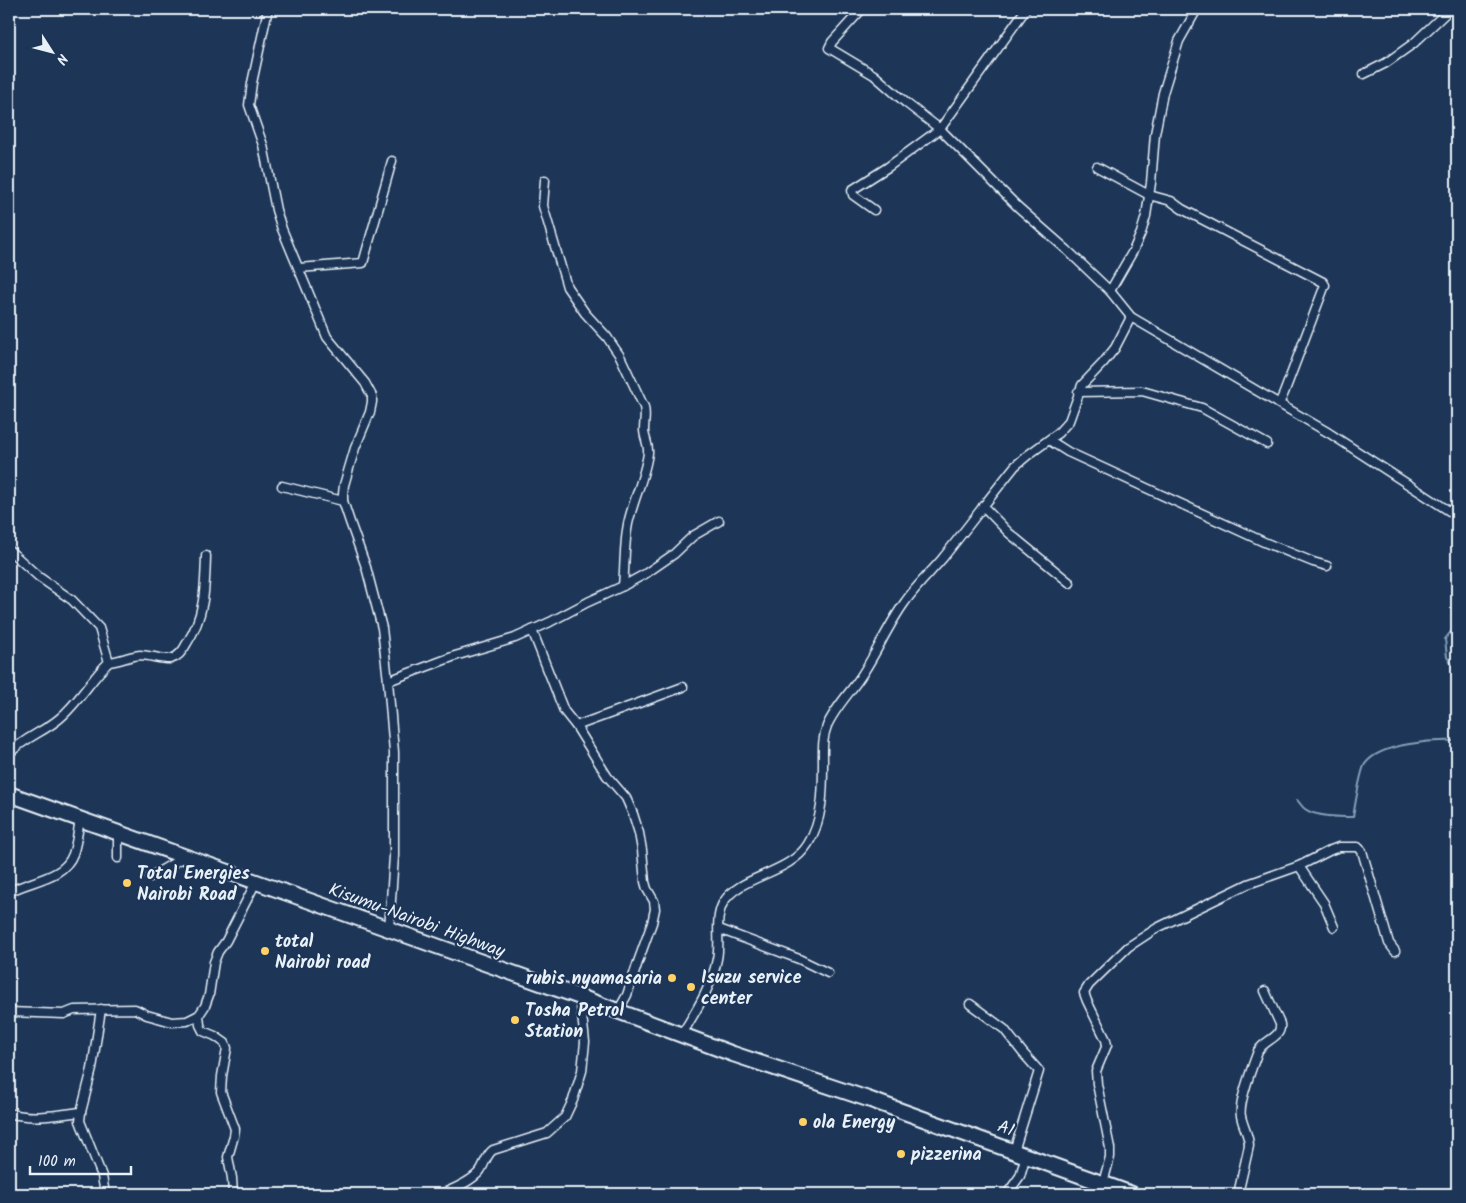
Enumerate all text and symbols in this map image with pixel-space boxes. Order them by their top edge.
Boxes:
north arrow [28,28,78,78]
text: N [50,49,73,69]
place label: Total Energies Nairobi Road [137,860,250,910]
street label: Kisumu-Nairobi Highway [324,876,509,967]
marker: Total Energies Nairobi Road [121,877,133,889]
place label: total Nairobi road [275,928,371,978]
marker: total Nairobi road [259,945,271,957]
place label: Isuzu service center [701,964,802,1014]
place label: rubis nyamasaria [526,965,662,994]
marker: rubis nyamasaria [666,972,678,984]
marker: Isuzu service center [685,981,697,993]
place label: Tosha Petrol Station [525,997,624,1047]
marker: Tosha Petrol Station [509,1014,521,1026]
place label: ola Energy [813,1109,896,1138]
street label: A1 [993,1113,1018,1146]
marker: ola Energy [797,1116,809,1128]
place label: pizzerina [910,1141,982,1170]
scale bar [30,1143,131,1175]
marker: pizzerina [895,1148,907,1160]
text: 100 m [38,1150,76,1174]

